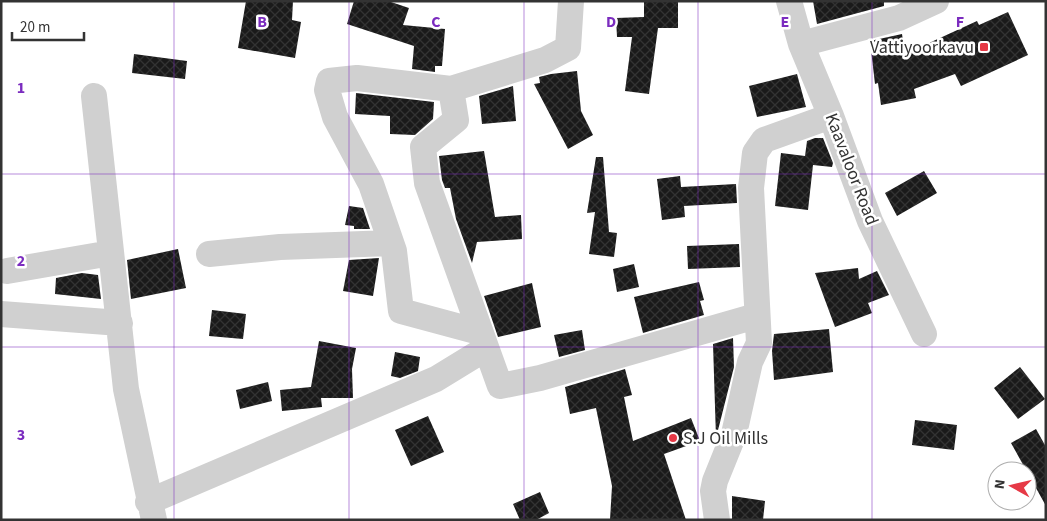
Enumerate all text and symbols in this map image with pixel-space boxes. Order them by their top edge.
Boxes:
scale bar [12,10,85,42]
text: B [257,11,267,33]
text: C [431,11,441,33]
text: D [606,11,616,33]
text: E [781,11,789,33]
text: F [956,11,964,33]
text: 20 m [20,17,50,38]
place label: Vattiyoorkavu [870,35,974,60]
marker: Vattiyoorkavu [978,41,990,53]
text: 1 [17,77,25,99]
street label: Kaavaloor Road [819,109,884,229]
text: 2 [17,250,25,272]
text: 3 [17,424,25,446]
place label: S.J Oil Mills [683,426,768,451]
marker: S.J Oil Mills [667,432,679,444]
north arrow [987,461,1037,511]
text: N [990,478,1011,490]

